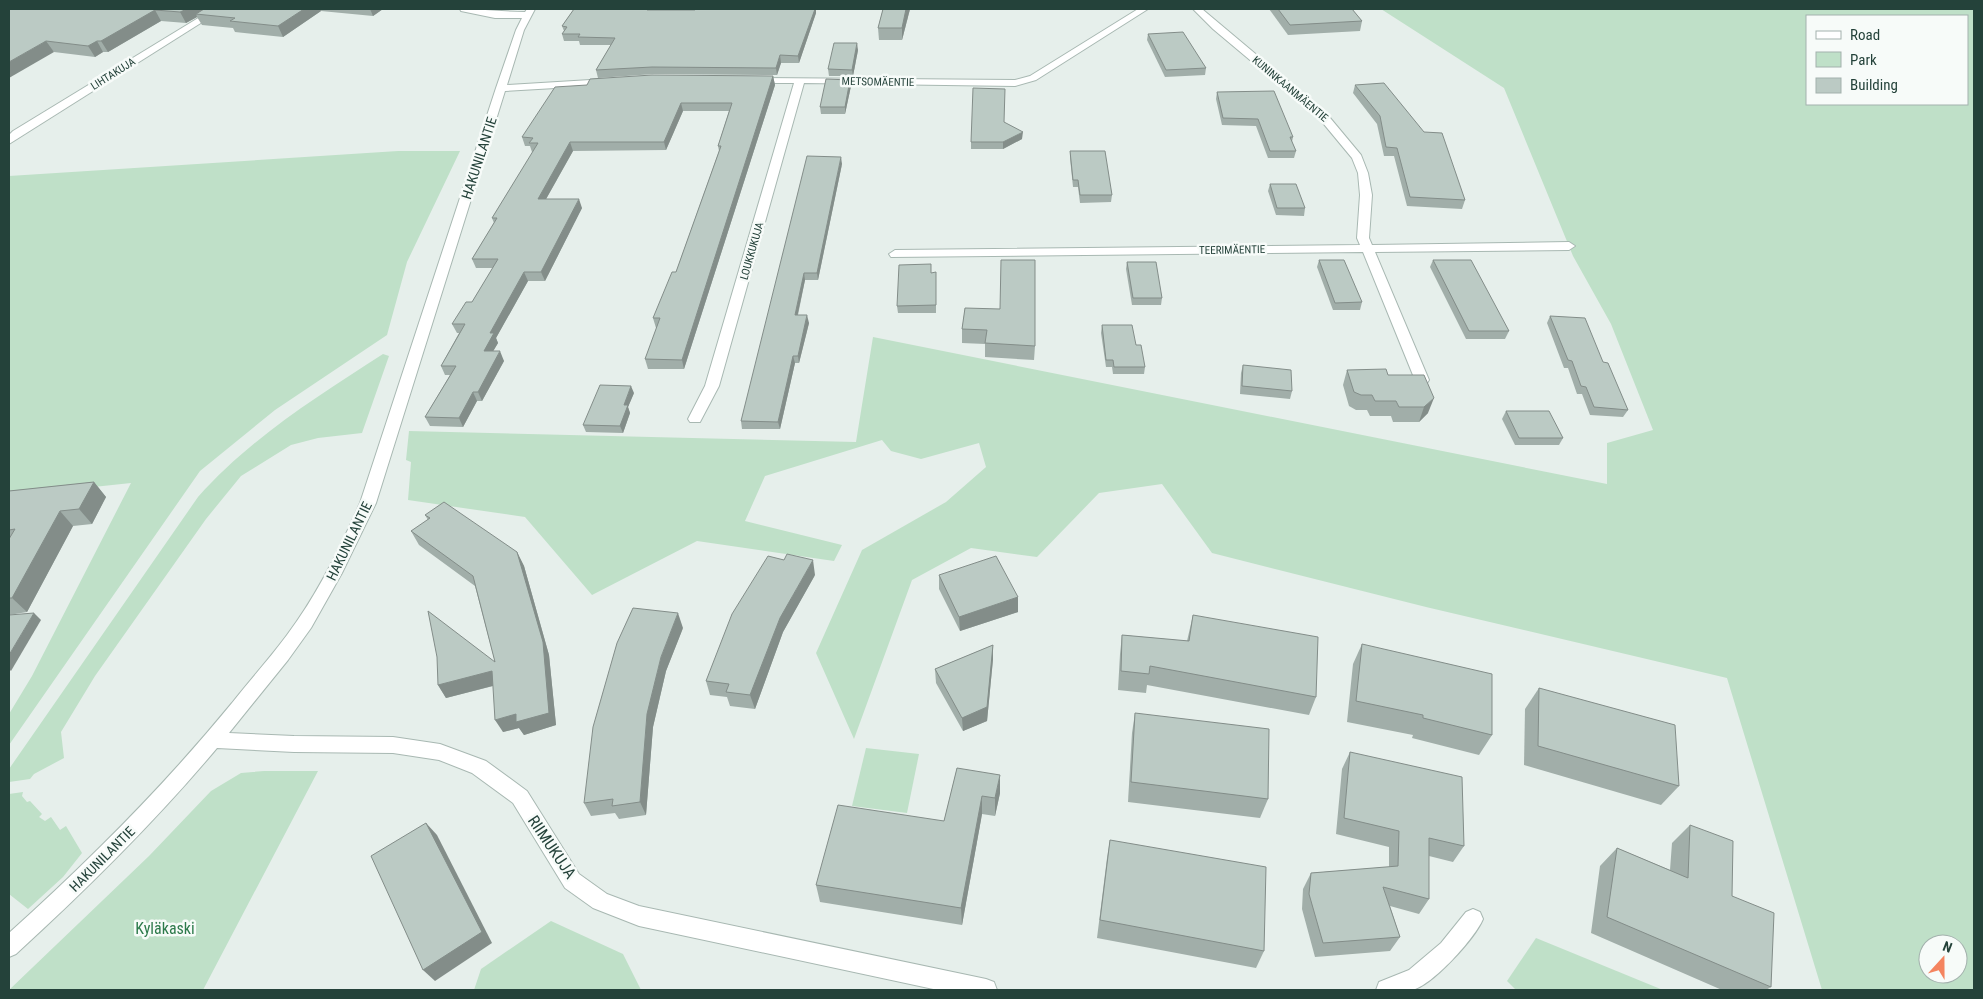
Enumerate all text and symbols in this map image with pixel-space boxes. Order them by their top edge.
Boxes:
legend [1806,15,1968,105]
text: Road [1850,26,1880,44]
text: Park [1850,51,1877,69]
street label: KUNINKAANMÄENTIE [1249,54,1331,125]
street label: LIHTAKUJA [88,55,138,93]
street label: METSOMÄENTIE [842,75,915,89]
text: Building [1850,76,1898,94]
street label: HAKUNILANTIE [458,115,500,201]
street label: LOUKKUKUJA [738,220,767,281]
street label: TEERIMÄENTIE [1199,243,1266,257]
street label: HAKUNILANTIE [323,499,375,583]
street label: RIIMUKUJA [524,812,580,882]
street label: HAKUNILANTIE [66,823,138,895]
park label: Kyläkaski [135,919,195,938]
north arrow [1918,934,1968,984]
text: N [1941,938,1955,956]

